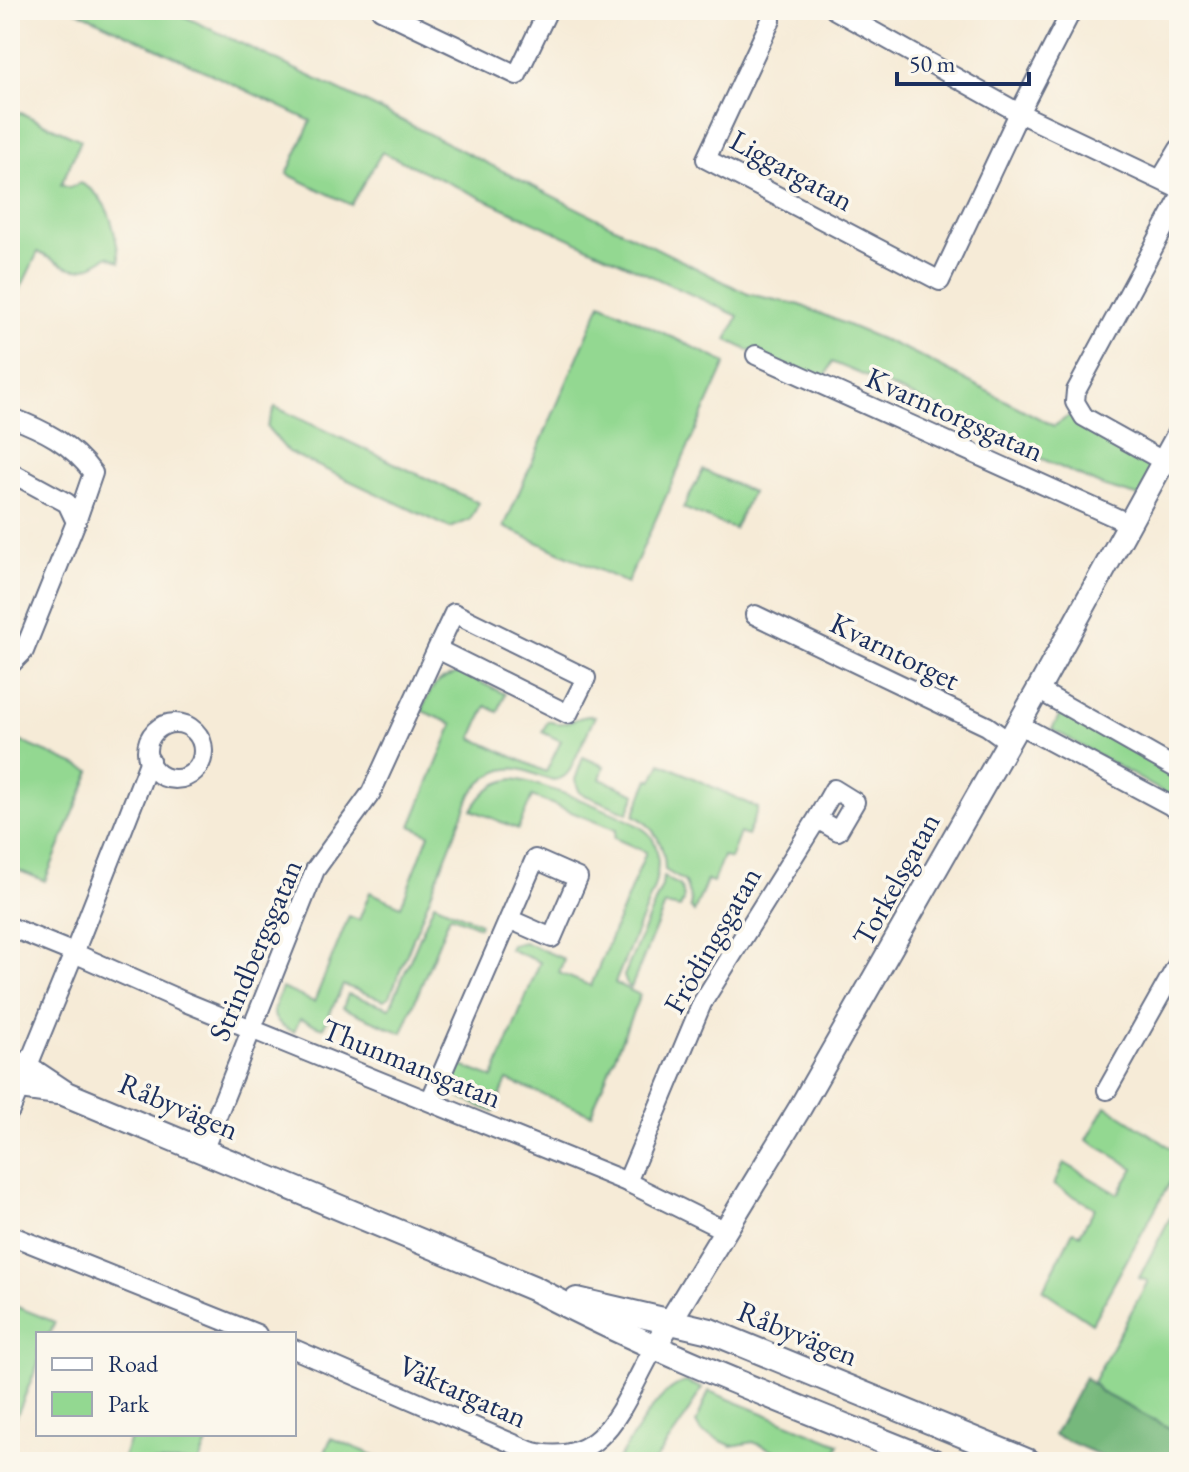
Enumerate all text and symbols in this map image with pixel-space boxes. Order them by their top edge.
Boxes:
scale bar [897,36,1029,86]
text: 50 m [909,48,956,79]
street label: Liggargatan [723,120,861,220]
street label: Kvarntorgsgatan [860,357,1050,471]
street label: Kvarntorget [824,603,967,699]
street label: Torkelsgatan [843,805,949,953]
street label: Strindbergsgatan [199,853,311,1047]
street label: Frödingsgatan [654,859,770,1021]
street label: Thunmansgatan [316,1009,508,1117]
street label: Råbyvägen [113,1063,245,1149]
street label: Råbyvägen [732,1291,864,1375]
legend [36,1332,296,1436]
street label: Väktargatan [393,1345,534,1437]
text: Road [108,1348,159,1379]
text: Park [108,1388,150,1419]

